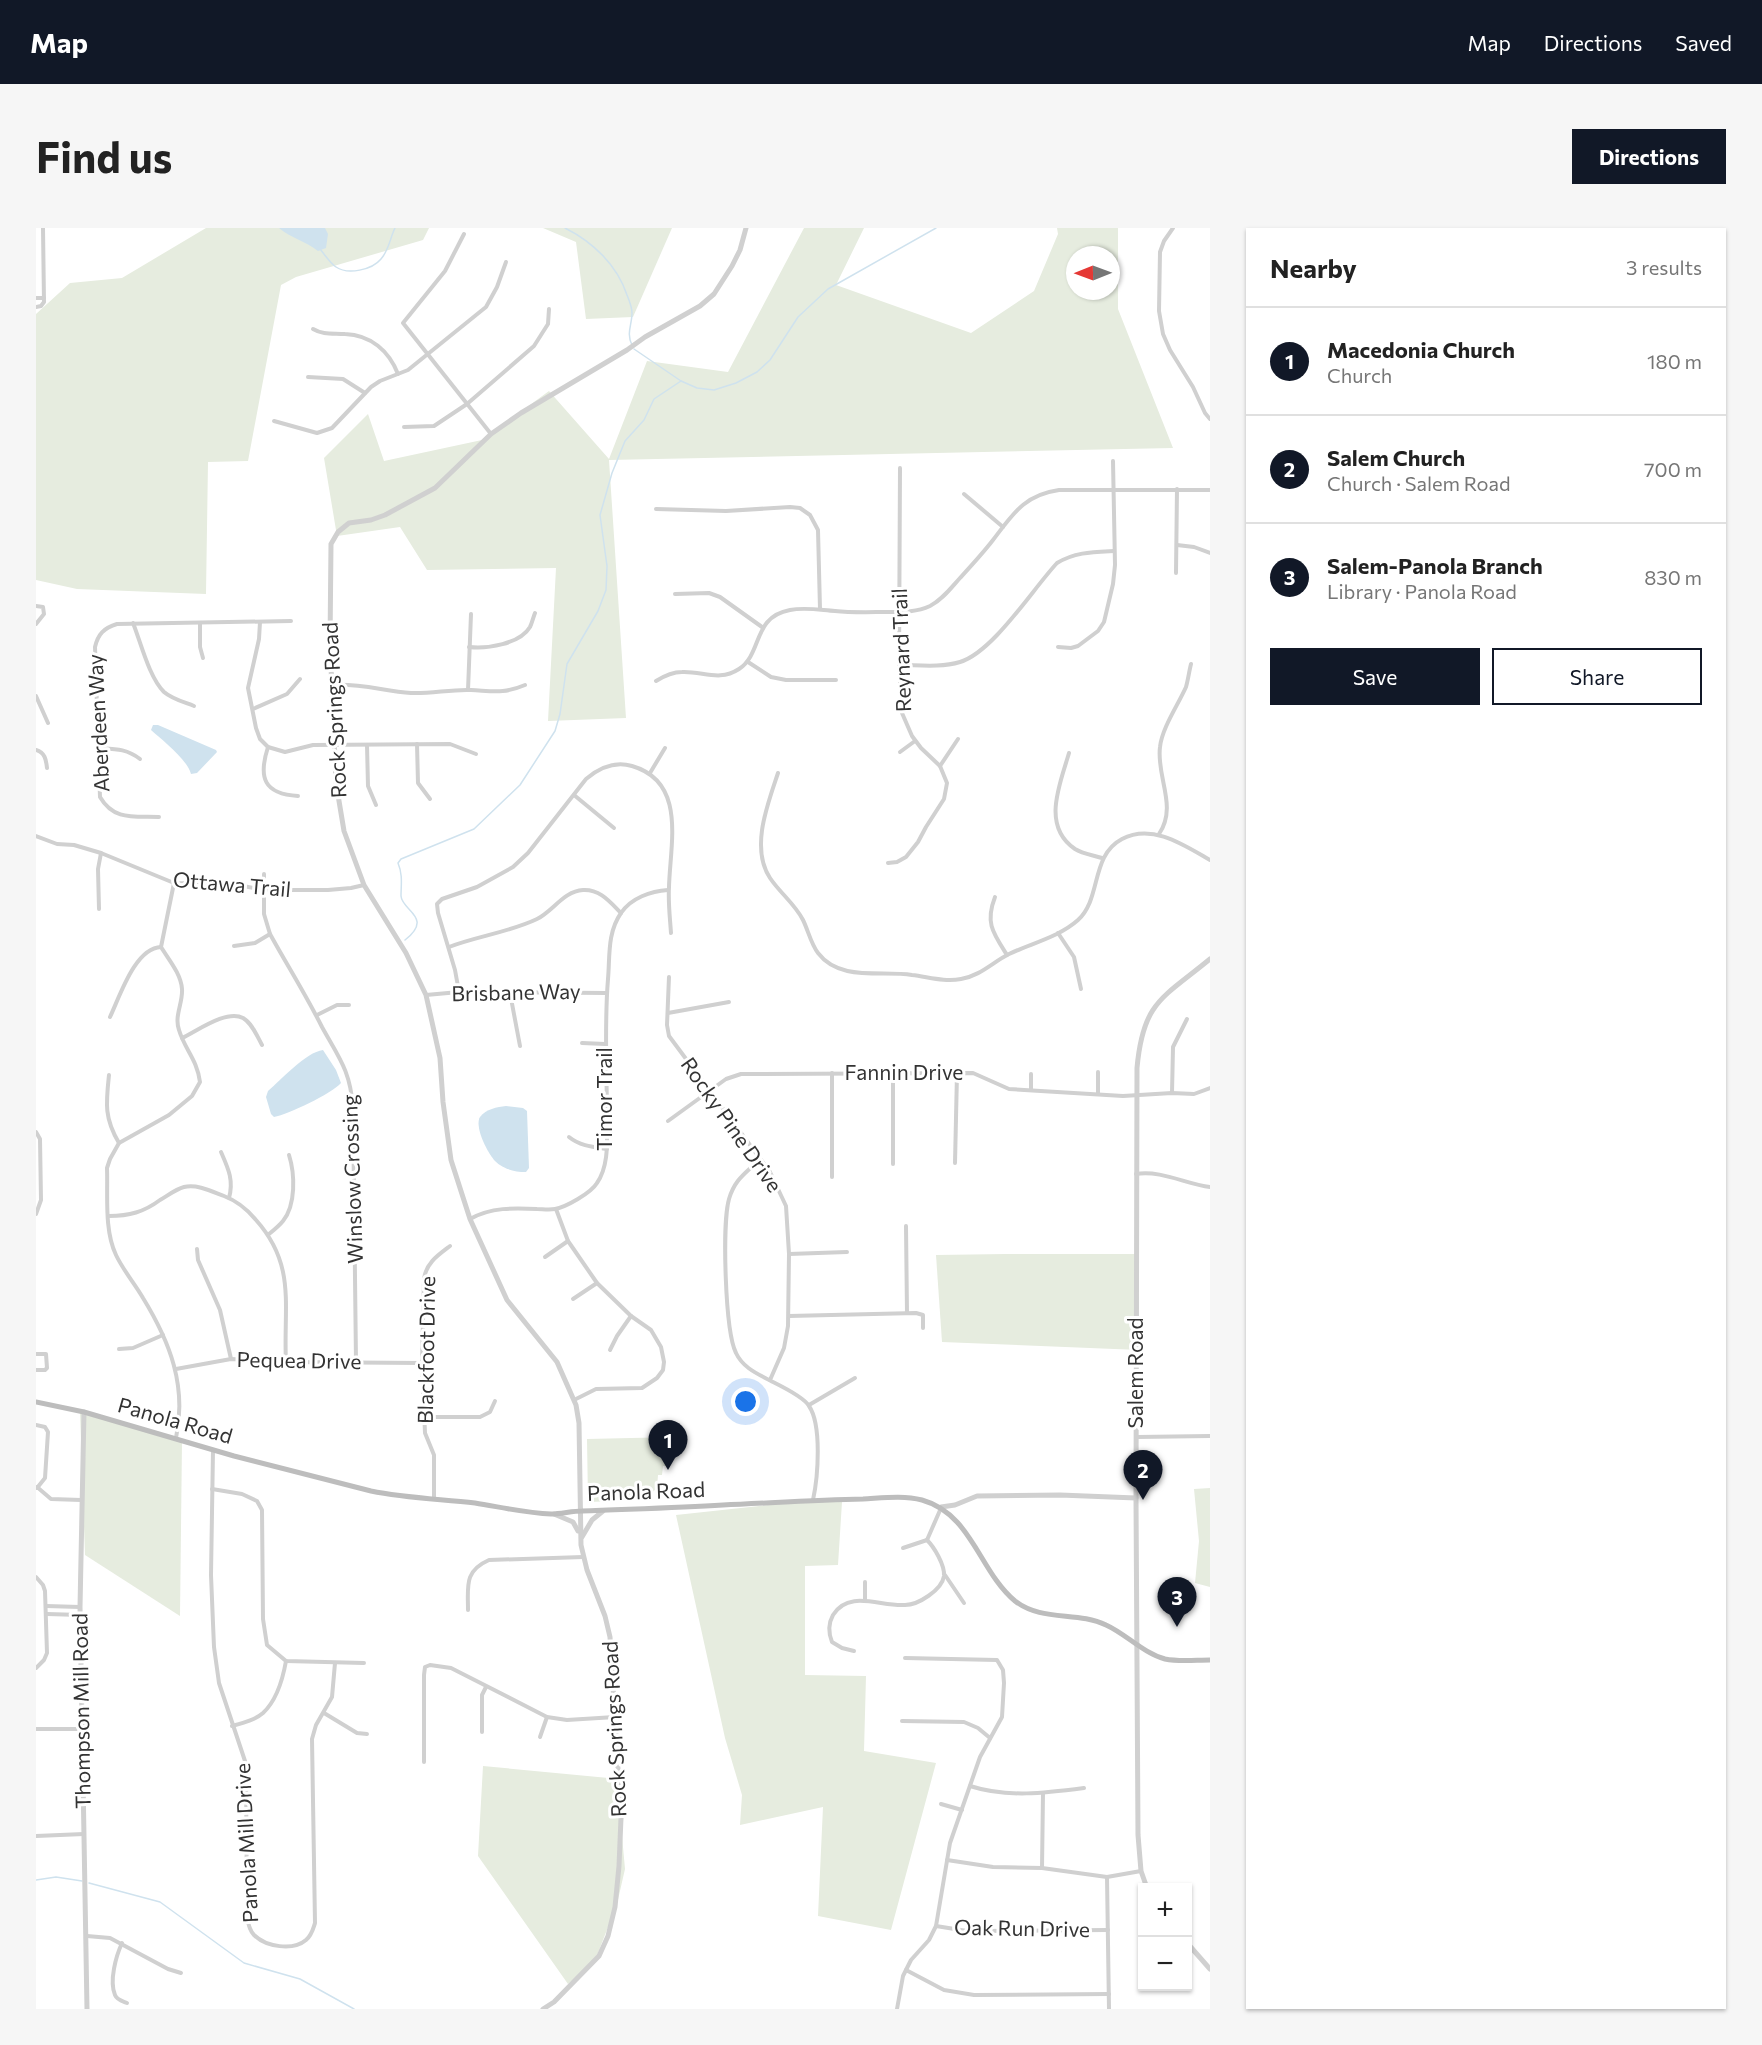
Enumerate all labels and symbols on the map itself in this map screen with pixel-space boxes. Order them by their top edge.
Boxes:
north arrow [1066,246,1120,300]
street label: Reynard Trail [886,588,915,712]
street label: Rock Springs Road [316,621,351,799]
street label: Aberdeen Way [81,653,114,793]
street label: Ottawa Trail [172,866,292,901]
street label: Brisbane Way [451,978,581,1005]
street label: Timor Trail [591,1047,616,1151]
street label: Rocky Pine Drive [676,1052,788,1196]
street label: Fannin Drive [845,1059,963,1084]
street label: Winslow Crossing [336,1094,367,1264]
street label: Blackfoot Drive [412,1276,439,1424]
street label: Salem Road [1122,1317,1147,1429]
street label: Pequea Drive [236,1346,362,1373]
your location [731,1387,760,1416]
street label: Panola Road [115,1391,236,1448]
pin: 1 [648,1420,688,1470]
pin: 2 [1124,1450,1162,1500]
street label: Panola Road [586,1476,705,1505]
pin: 3 [1158,1578,1196,1627]
street label: Thompson Mill Road [66,1613,95,1809]
street label: Rock Springs Road [596,1640,631,1818]
street label: Panola Mill Drive [229,1763,262,1924]
street label: Oak Run Drive [954,1914,1090,1941]

